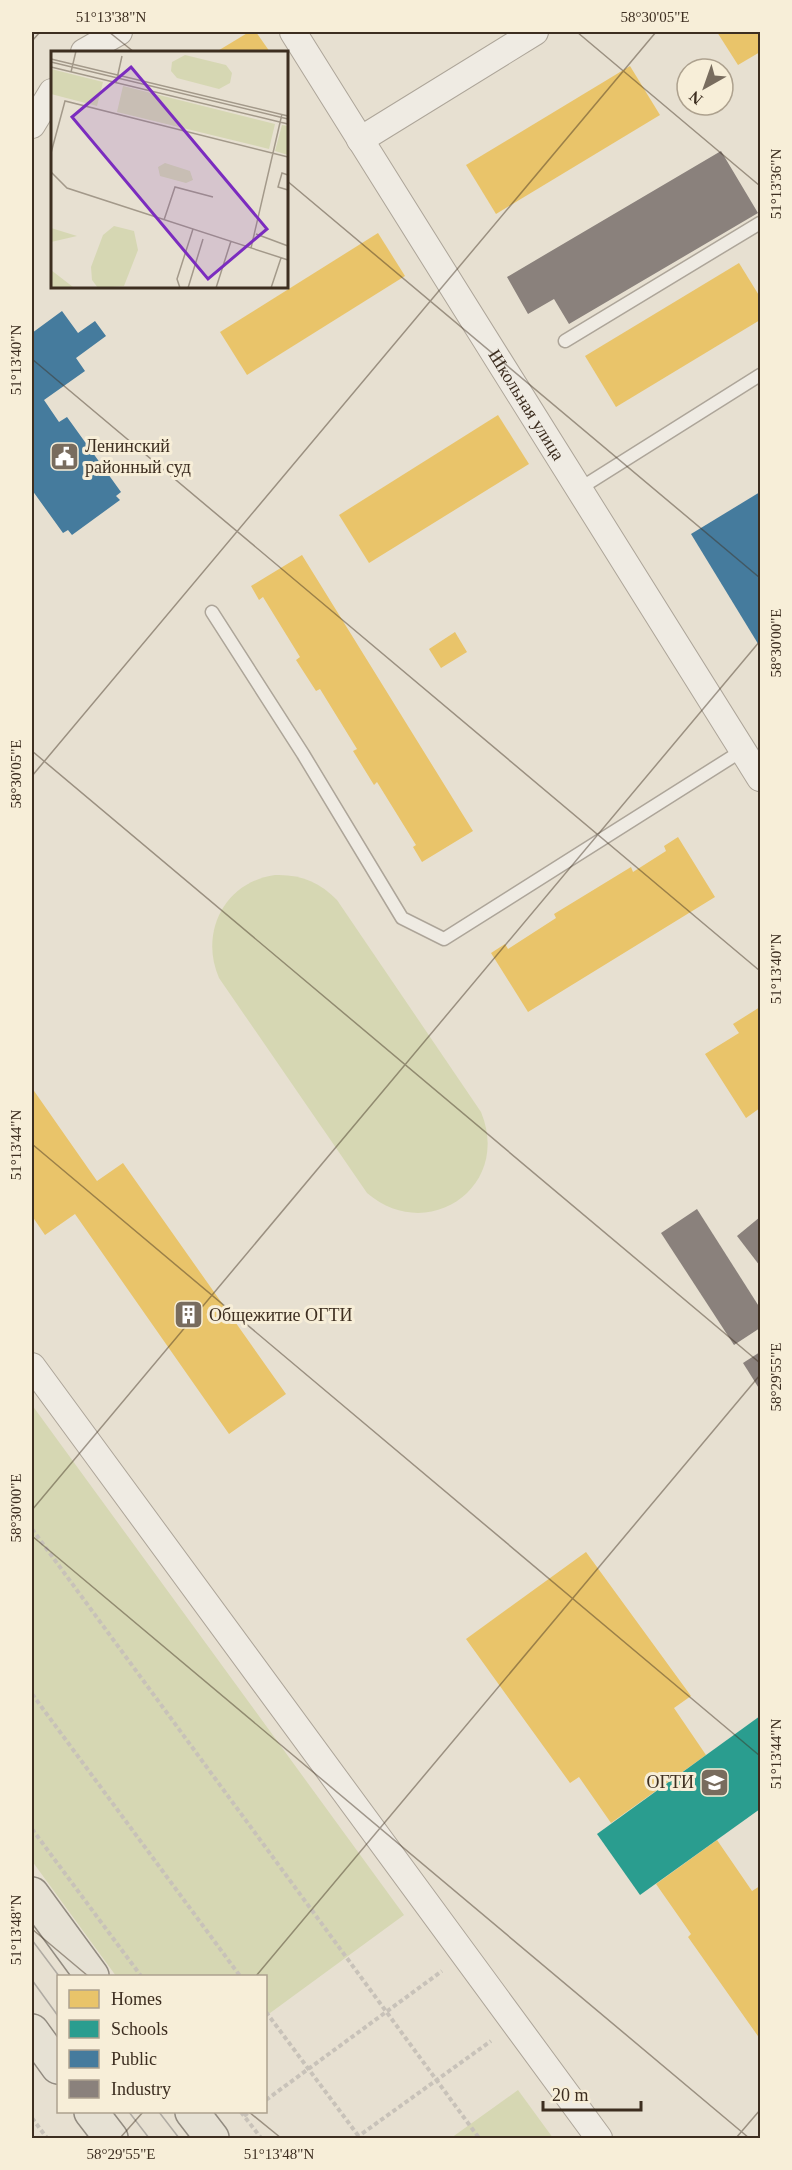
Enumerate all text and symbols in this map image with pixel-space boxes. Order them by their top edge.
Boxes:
text: 51°13'38"N [76,9,146,25]
text: 58°30'05"E [621,9,690,25]
inset map [51,51,288,288]
north arrow [675,57,735,117]
text: N [685,88,706,108]
text: 51°13'36"N [768,149,784,219]
text: 51°13'40"N [8,325,24,395]
street label: Школьная улица [484,346,569,464]
place label: Ленинский районный суд [85,436,191,477]
public building icon: Ленинский районный суд [48,440,80,472]
text: 58°30'00"E [768,609,784,678]
text: 58°30'05"E [8,740,24,809]
text: 51°13'40"N [768,934,784,1004]
text: 51°13'44"N [8,1110,24,1180]
building icon: Общежитие ОГТИ [172,1299,204,1331]
place label: Общежитие ОГТИ [209,1305,352,1325]
text: 58°29'55"E [768,1343,784,1412]
text: 58°30'00"E [8,1474,24,1543]
text: 51°13'44"N [768,1719,784,1789]
school or university icon: ОГТИ [699,1766,731,1798]
place label: ОГТИ [647,1772,694,1792]
text: 51°13'48"N [8,1895,24,1965]
legend [57,1975,267,2113]
text: Homes [111,1989,162,2009]
text: Schools [111,2019,168,2039]
text: Public [111,2049,157,2069]
scale bar [543,2074,640,2112]
text: Industry [111,2079,171,2099]
text: 20 m [552,2085,589,2105]
text: 58°29'55"E [87,2146,156,2162]
text: 51°13'48"N [244,2146,314,2162]

